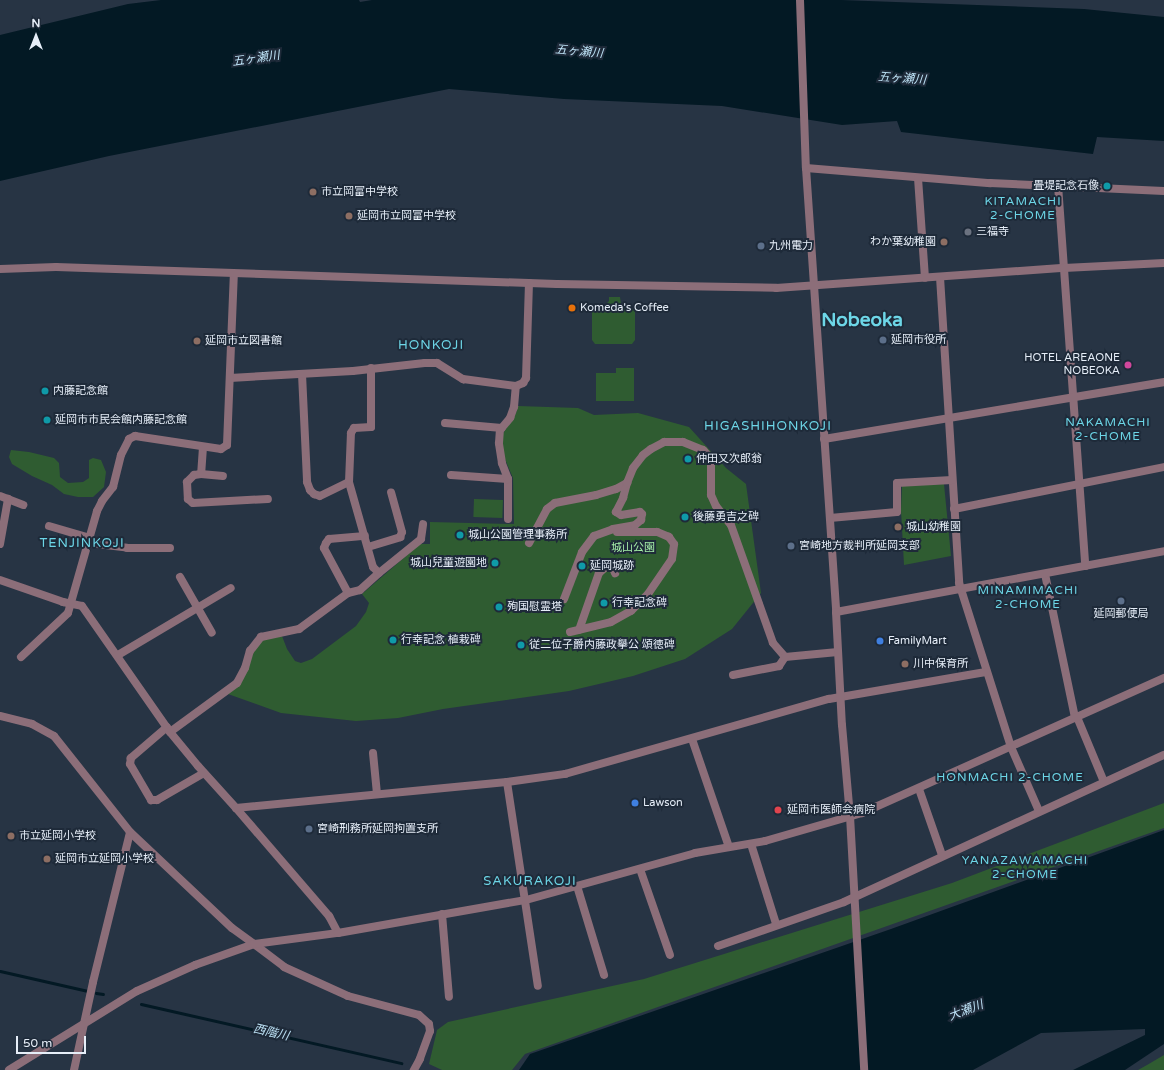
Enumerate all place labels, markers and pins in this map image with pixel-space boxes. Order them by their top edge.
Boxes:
place label: 畳堤記念石像 [1033,179,1099,193]
marker: 畳堤記念石像 [1102,181,1112,191]
place label: 市立岡富中学校 [321,185,398,199]
marker: 市立岡富中学校 [308,187,318,197]
place label: 延岡市立岡富中学校 [357,209,456,223]
marker: 延岡市立岡富中学校 [344,211,354,221]
place label: 三福寺 [976,225,1009,239]
marker: 三福寺 [963,227,973,237]
place label: わか葉幼稚園 [870,235,936,249]
marker: わか葉幼稚園 [939,237,949,247]
place label: 九州電力 [769,239,813,253]
marker: 九州電力 [756,241,766,251]
place label: Komeda's Coffee [580,301,669,315]
marker: Komeda's Coffee [567,303,577,313]
place label: 延岡市役所 [891,333,946,347]
place label: 延岡市立図書館 [205,334,282,348]
marker: 延岡市役所 [878,335,888,345]
marker: 延岡市立図書館 [192,336,202,346]
place label: HOTEL AREAONE NOBEOKA [1024,352,1120,378]
marker: HOTEL AREAONE NOBEOKA [1123,360,1133,370]
place label: 内藤記念館 [53,384,108,398]
marker: 内藤記念館 [40,386,50,396]
place label: 延岡市市民会館内藤記念館 [55,413,187,427]
marker: 延岡市市民会館内藤記念館 [42,415,52,425]
place label: 仲田又次郎翁 [696,452,762,466]
marker: 仲田又次郎翁 [683,454,693,464]
place label: 後藤勇吉之碑 [693,510,759,524]
marker: 後藤勇吉之碑 [680,512,690,522]
place label: 城山幼稚園 [906,520,961,534]
marker: 城山幼稚園 [893,522,903,532]
place label: 城山公園管理事務所 [468,528,567,542]
marker: 城山公園管理事務所 [455,530,465,540]
place label: 宮崎地方裁判所延岡支部 [799,539,920,553]
marker: 宮崎地方裁判所延岡支部 [786,541,796,551]
place label: 城山兒童遊園地 [410,556,487,570]
marker: 城山兒童遊園地 [490,558,500,568]
place label: 延岡城跡 [590,559,634,573]
marker: 延岡城跡 [577,561,587,571]
place label: 行幸記念碑 [612,596,667,610]
marker: 延岡郵便局 [1116,596,1126,606]
marker: 行幸記念碑 [599,598,609,608]
place label: 殉国慰霊塔 [507,600,562,614]
marker: 殉国慰霊塔 [494,602,504,612]
place label: 延岡郵便局 [1094,607,1148,621]
place label: 行幸記念 植栽碑 [401,633,481,647]
place label: FamilyMart [888,634,947,648]
marker: 行幸記念 植栽碑 [388,635,398,645]
marker: FamilyMart [875,636,885,646]
place label: 従二位子爵内藤政擧公 頌徳碑 [529,638,675,652]
marker: 従二位子爵内藤政擧公 頌徳碑 [516,640,526,650]
place label: 川中保育所 [913,657,968,671]
marker: 川中保育所 [900,659,910,669]
place label: Lawson [643,796,683,810]
marker: Lawson [630,798,640,808]
place label: 延岡市医師会病院 [787,803,875,817]
marker: 延岡市医師会病院 [772,804,784,816]
place label: 宮崎刑務所延岡拘置支所 [317,822,438,836]
marker: 宮崎刑務所延岡拘置支所 [304,824,314,834]
place label: 市立延岡小学校 [19,829,96,843]
marker: 市立延岡小学校 [6,831,16,841]
place label: 延岡市立延岡小学校 [55,852,154,866]
marker: 延岡市立延岡小学校 [42,854,52,864]

